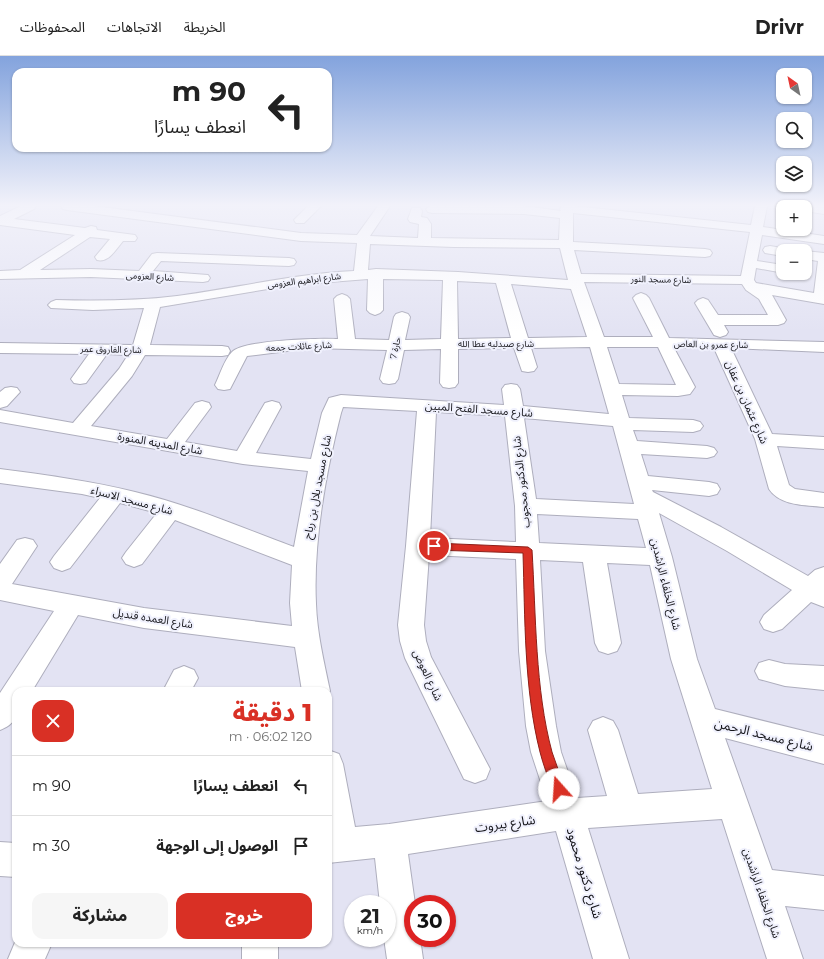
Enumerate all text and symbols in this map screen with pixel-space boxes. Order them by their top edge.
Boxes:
text: Drivr [755,16,804,39]
text: المحفوظات [20,18,85,36]
text: الاتجاهات [107,18,162,36]
text: الخريطة [184,18,226,36]
north arrow [776,68,812,104]
map controls [776,68,812,280]
text: 90 m [172,74,246,108]
icon: left [260,84,312,136]
button: search [776,112,812,148]
text: انعطف يسارًا [154,116,246,138]
button: layers [776,156,812,192]
button: + [776,200,812,236]
button: − [776,244,812,280]
street label: شارع العزومى [126,269,174,285]
street label: شارع ابراهيم العزومى [267,270,342,292]
street label: شارع مسجد النور [630,273,691,287]
street label: حارة 7 [387,336,404,360]
street label: شارع صيدليه عطا الله [458,338,534,351]
street label: شارع عمرو بن العاص [674,338,748,352]
street label: شارع عائلات جمعه [266,339,332,355]
street label: شارع الفاروق عمر [79,343,142,357]
street label: شارع عثمان بن عفان [721,358,772,446]
street label: شارع مسجد الفتح المبين [425,398,534,421]
street label: شارع المدينه المنورة [116,429,204,458]
street label: شارع مسجد بلال بن رباح [300,433,335,541]
street label: شارع الدكتور محجوب [509,435,534,529]
street label: شارع مسجد الاسراء [89,482,175,519]
pin [417,529,451,563]
icon: arrive [423,535,445,557]
street label: شارع الخلفاء الراشدين [647,537,684,632]
street label: شارع العمده قنديل [112,605,194,632]
street label: شارع العوض [409,647,446,704]
text: 1 دقيقة [233,698,312,727]
button: close [32,700,74,742]
street label: شارع مسجد الرحمن [712,714,815,757]
text: 120 m · 06:02 [229,728,312,744]
position arrow [538,768,580,810]
icon: left [290,775,312,797]
text: 90 m [32,776,71,795]
text: انعطف يسارًا [193,776,278,795]
street label: شارع بيروت [474,811,537,838]
street label: شارع دكتور محمود [561,826,606,921]
icon: arrive [290,835,312,857]
text: 30 m [32,836,70,855]
text: الوصول إلى الوجهة [156,836,278,855]
street label: شارع الخلفاء الراشدين [739,846,784,940]
button: مشاركة [32,893,168,939]
button: خروج [176,893,312,939]
speed limit sign: 30 [404,895,456,947]
text: 21 [360,904,380,928]
text: km/h [357,924,383,937]

